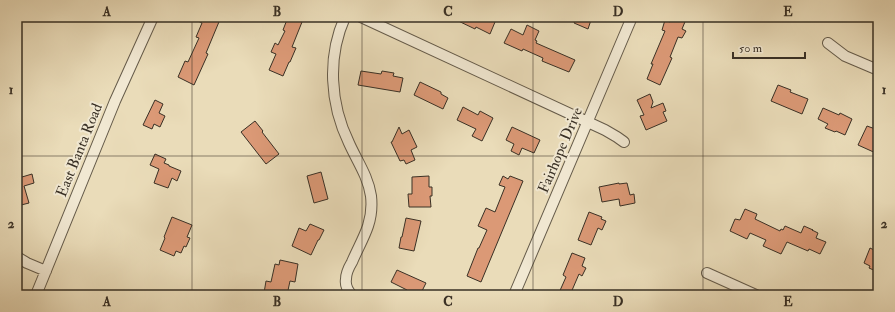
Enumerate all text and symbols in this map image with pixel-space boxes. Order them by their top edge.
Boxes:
text: A [102,4,112,20]
text: B [273,4,281,20]
text: C [443,4,453,20]
text: D [613,4,624,20]
text: E [783,4,793,20]
scale bar [733,34,805,60]
text: 50 m [739,41,763,56]
text: 1 [9,82,14,98]
text: 1 [882,82,887,98]
street label: East Banta Road [52,100,107,200]
street label: Fairhope Drive [534,105,588,196]
text: 2 [8,216,15,232]
text: 2 [881,216,888,232]
text: A [102,294,112,310]
text: B [273,294,281,310]
text: C [443,294,453,310]
text: D [613,294,624,310]
text: E [783,294,793,310]

